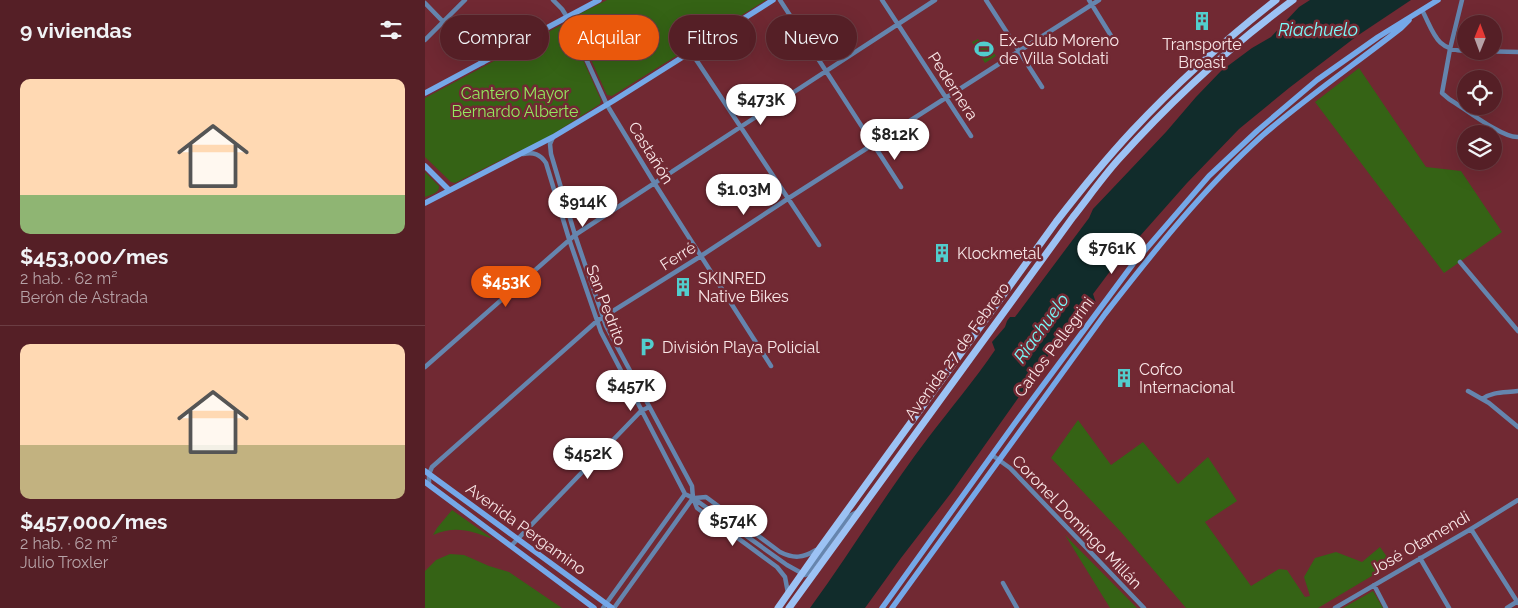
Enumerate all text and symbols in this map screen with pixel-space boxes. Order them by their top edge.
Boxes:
building icon: Transporte Broast [1191,10,1213,32]
chip: Comprar [440,15,549,60]
chip: Alquilar [559,15,659,60]
chip: Filtros [669,15,756,60]
chip: Nuevo [766,15,857,60]
north arrow [1457,15,1503,60]
map controls [1457,15,1502,170]
icon: filters [377,16,405,44]
text: 9 viviendas [20,18,132,43]
water label: Riachuelo [1278,19,1358,40]
place label: Ex-Club Moreno de Villa Soldati [999,31,1119,68]
place label: Transporte Broast [1162,35,1242,72]
sports icon: Ex-Club Moreno de Villa Soldati [973,38,995,60]
street label: Pedernera [924,48,982,124]
button: locate [1457,70,1502,115]
park label: Cantero Mayor Bernardo Alberte [452,84,578,121]
pin: $473K [726,84,796,126]
text: $473K [737,90,785,109]
icon: home [168,111,258,201]
street label: Castañón [624,118,678,188]
pin: $812K [860,119,930,161]
text: $812K [871,125,919,144]
button: layers [1457,125,1502,170]
pin: $1.03M [703,174,785,216]
text: $1.03M [717,180,771,199]
pin: $914K [548,186,618,228]
text: $914K [559,192,607,211]
pin: $761K [1077,232,1147,275]
street label: Ferré [657,238,699,274]
text: $761K [1088,239,1136,258]
building icon: Klockmetal [931,242,953,264]
text: $453,000/mes [20,244,168,269]
place label: Klockmetal [957,244,1042,263]
street label: San Pedrito [582,262,630,348]
pin: $453K [471,266,541,308]
text: 2 hab. · 62 m² [20,269,118,288]
place label: SKINRED Native Bikes [698,269,789,306]
text: $453K [482,272,530,291]
building icon: SKINRED Native Bikes [672,276,694,298]
street label: Avenida 27 de Febrero [901,278,1013,424]
text: Berón de Astrada [20,288,148,307]
water label: Riachuelo [1009,289,1073,367]
street label: Carlos Pellegrini [1010,293,1098,401]
parking icon: División Playa Policial [636,336,658,358]
place label: División Playa Policial [662,338,820,357]
place label: Cofco Internacional [1139,360,1235,397]
building icon: Cofco Internacional [1113,367,1135,389]
pin: $457K [596,370,666,412]
text: $457K [607,376,655,395]
icon: home [168,377,258,467]
pin: $452K [553,438,623,480]
text: $452K [564,444,612,463]
street label: Coronel Domingo Millán [1008,451,1146,593]
street label: Avenida Pergamino [462,479,590,579]
pin: $574K [698,504,768,547]
street label: José Otamendi [1367,507,1473,579]
text: $457,000/mes [20,509,167,534]
text: $574K [709,511,757,530]
text: 2 hab. · 62 m² [20,534,118,553]
text: Julio Troxler [20,553,108,572]

